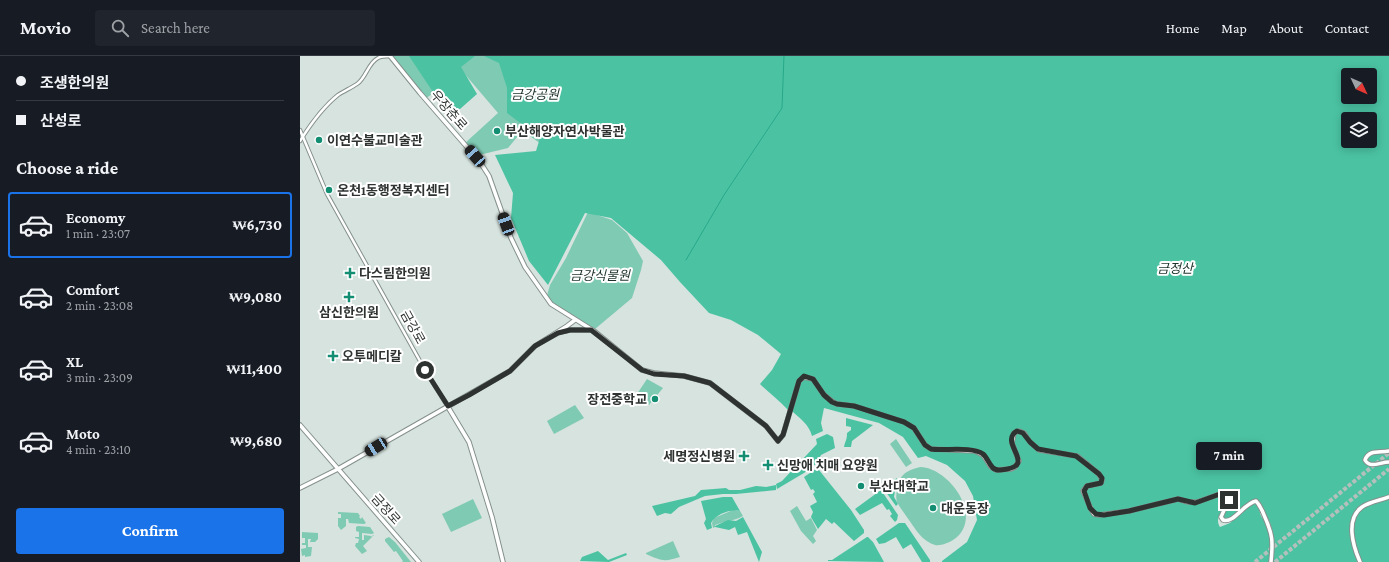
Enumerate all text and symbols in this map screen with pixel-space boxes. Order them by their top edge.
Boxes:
search box [95,10,375,46]
text: Movio [20,17,71,38]
icon: search [109,17,131,39]
text: Search here [141,20,210,36]
text: Home [1166,20,1199,36]
text: Map [1221,20,1247,36]
text: About [1269,20,1303,36]
text: Contact [1325,20,1369,36]
north arrow [1341,68,1377,104]
map controls [1341,68,1377,148]
text: 조생한의원 [40,75,109,91]
street label: 우장춘로 [428,87,470,133]
park label: 금강공원 [511,87,560,102]
button: layers [1341,112,1377,148]
text: 산성로 [40,113,81,129]
place label: 부산해양자연사박물관 [505,124,625,139]
marker: 부산해양자연사박물관 [492,126,502,136]
place label: 이연수불교미술관 [327,133,423,148]
marker: 이연수불교미술관 [314,135,324,145]
car [463,143,487,169]
text: Choose a ride [16,158,118,178]
place label: 온천1동행정복지센터 [337,183,450,198]
marker: 온천1동행정복지센터 [324,185,334,195]
icon: car [18,207,54,243]
text: Economy [66,210,125,226]
car [496,211,516,237]
text: ₩6,730 [233,217,282,233]
text: 1 min · 23:07 [66,226,130,241]
park label: 금정산 [1157,261,1195,276]
place label: 다스림한의원 [359,266,431,281]
marker: 다스림한의원 [344,267,356,279]
park label: 금강식물원 [570,268,631,283]
icon: car [18,279,54,315]
text: Comfort [66,282,120,298]
text: ₩9,080 [229,289,282,305]
marker: 삼신한의원 [343,291,355,303]
text: 2 min · 23:08 [66,298,133,313]
place label: 삼신한의원 [319,305,379,320]
street label: 금강로 [398,308,428,346]
place label: 오투메디칼 [342,349,402,364]
marker: 오투메디칼 [327,350,339,362]
icon: car [18,351,54,387]
text: XL [66,354,83,370]
text: ₩11,400 [226,361,282,377]
route start [416,361,434,379]
text: 3 min · 23:09 [66,370,133,385]
place label: 장전중학교 [587,392,647,407]
marker: 장전중학교 [650,394,660,404]
icon: car [18,423,54,459]
text: Moto [66,426,100,442]
text: ₩9,680 [230,433,282,449]
car [363,436,389,458]
text: 4 min · 23:10 [66,442,131,457]
callout: 7 min [1196,442,1262,470]
text: 7 min [1213,448,1245,463]
place label: 세명정신병원 [663,449,735,464]
marker: 세명정신병원 [738,450,750,462]
place label: 신망애 치매 요양원 [777,458,878,473]
marker: 신망애 치매 요양원 [762,459,774,471]
place label: 부산대학교 [869,479,929,494]
marker: 부산대학교 [856,481,866,491]
street label: 금정로 [368,491,404,527]
route end [1220,491,1238,509]
place label: 대운동장 [941,501,989,516]
marker: 대운동장 [928,503,938,513]
button: Confirm [16,508,284,554]

